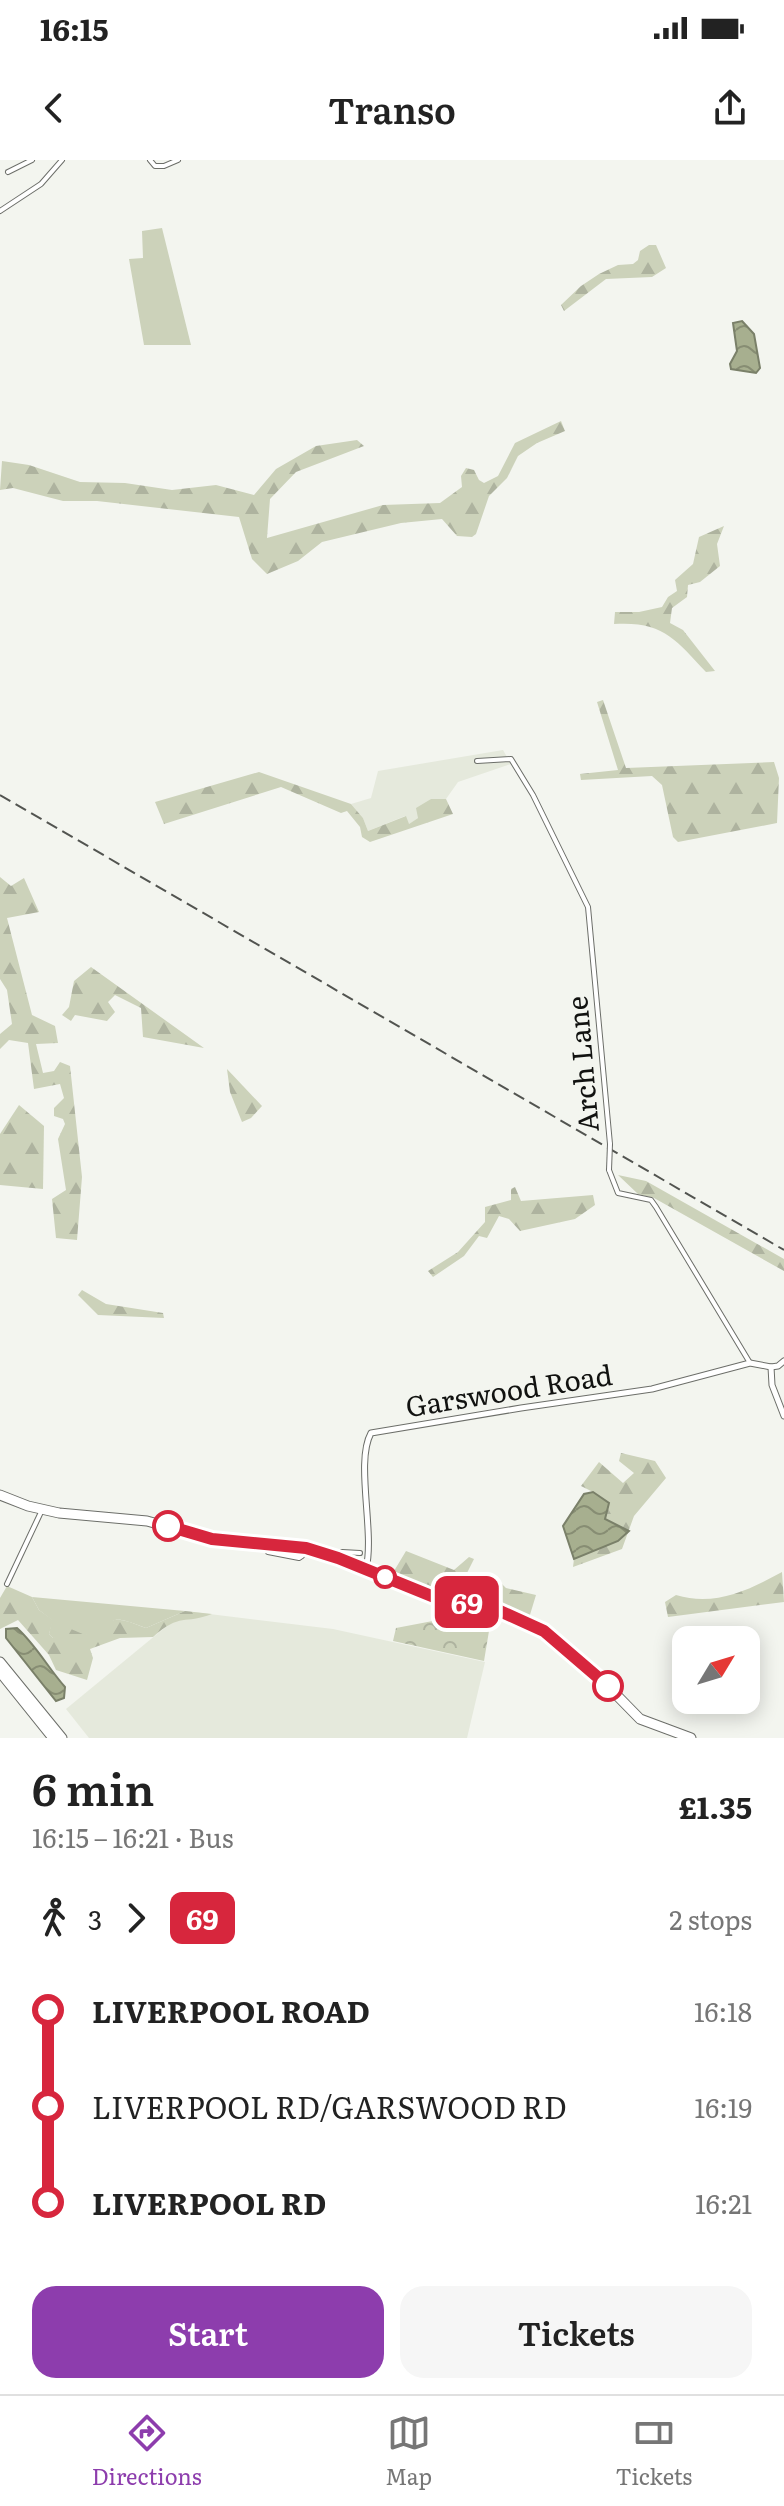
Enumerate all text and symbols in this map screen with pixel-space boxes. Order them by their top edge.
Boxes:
text: 16:15 [40,6,109,50]
text: Transo [328,82,456,135]
icon: back [32,86,76,130]
icon: share [708,86,752,130]
street label: Arch Lane [554,994,608,1134]
street label: Garswood Road [402,1352,615,1426]
unlabelled marker [153,1511,183,1541]
unlabelled marker [374,1566,396,1588]
line badge: 69 [431,1576,503,1628]
text: 69 [451,1581,483,1623]
north arrow [672,1626,760,1714]
map controls [672,1626,760,1714]
unlabelled marker [593,1671,623,1701]
text: 6 min [32,1754,155,1820]
text: £1.35 [679,1784,752,1828]
text: 16:15 – 16:21 · Bus [32,1817,234,1856]
icon: walk [32,1896,76,1940]
icon: forward [114,1896,158,1940]
text: 69 [186,1897,219,1939]
text: 3 [88,1899,102,1938]
text: 2 stops [669,1899,752,1938]
text: LIVERPOOL ROAD [92,1988,370,2032]
text: 16:18 [694,1991,752,2030]
text: LIVERPOOL RD/GARSWOOD RD [92,2084,567,2128]
text: 16:19 [695,2087,752,2126]
text: LIVERPOOL RD [92,2180,326,2224]
text: 16:21 [695,2183,752,2222]
button: Start [32,2286,384,2378]
button: Tickets [400,2286,752,2378]
tab: Directions [92,2411,202,2492]
tab: Map [385,2411,432,2492]
tab: Tickets [615,2411,692,2492]

